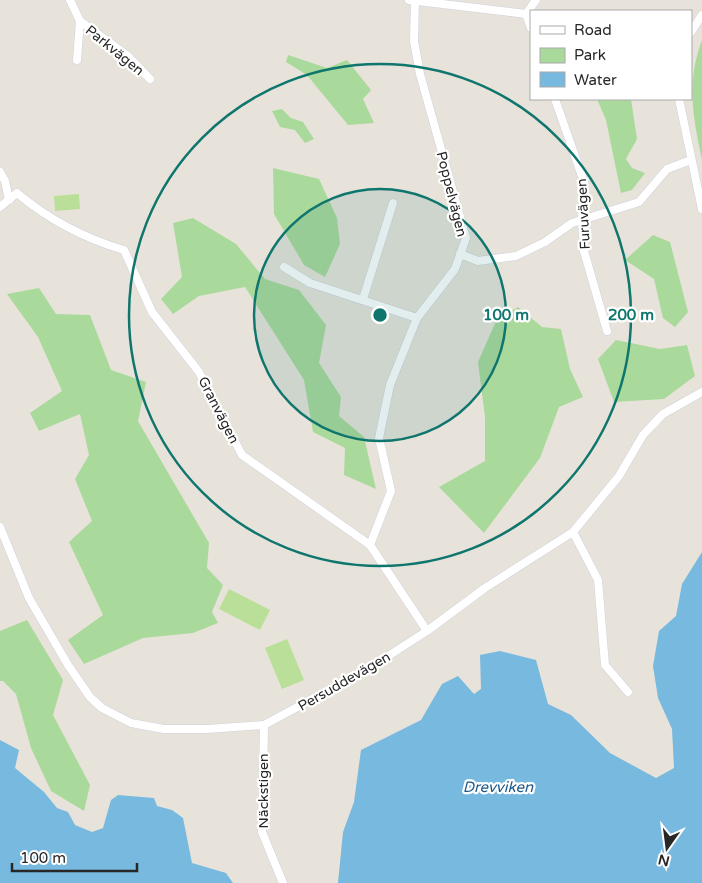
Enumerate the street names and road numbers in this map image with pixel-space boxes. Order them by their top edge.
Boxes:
street label: Parkvägen [82,22,147,79]
street label: Poppelvägen [433,150,470,239]
street label: Furuvägen [573,178,594,250]
street label: Granvägen [194,374,243,446]
street label: Persuddevägen [295,648,393,715]
street label: Näckstigen [255,754,272,828]

